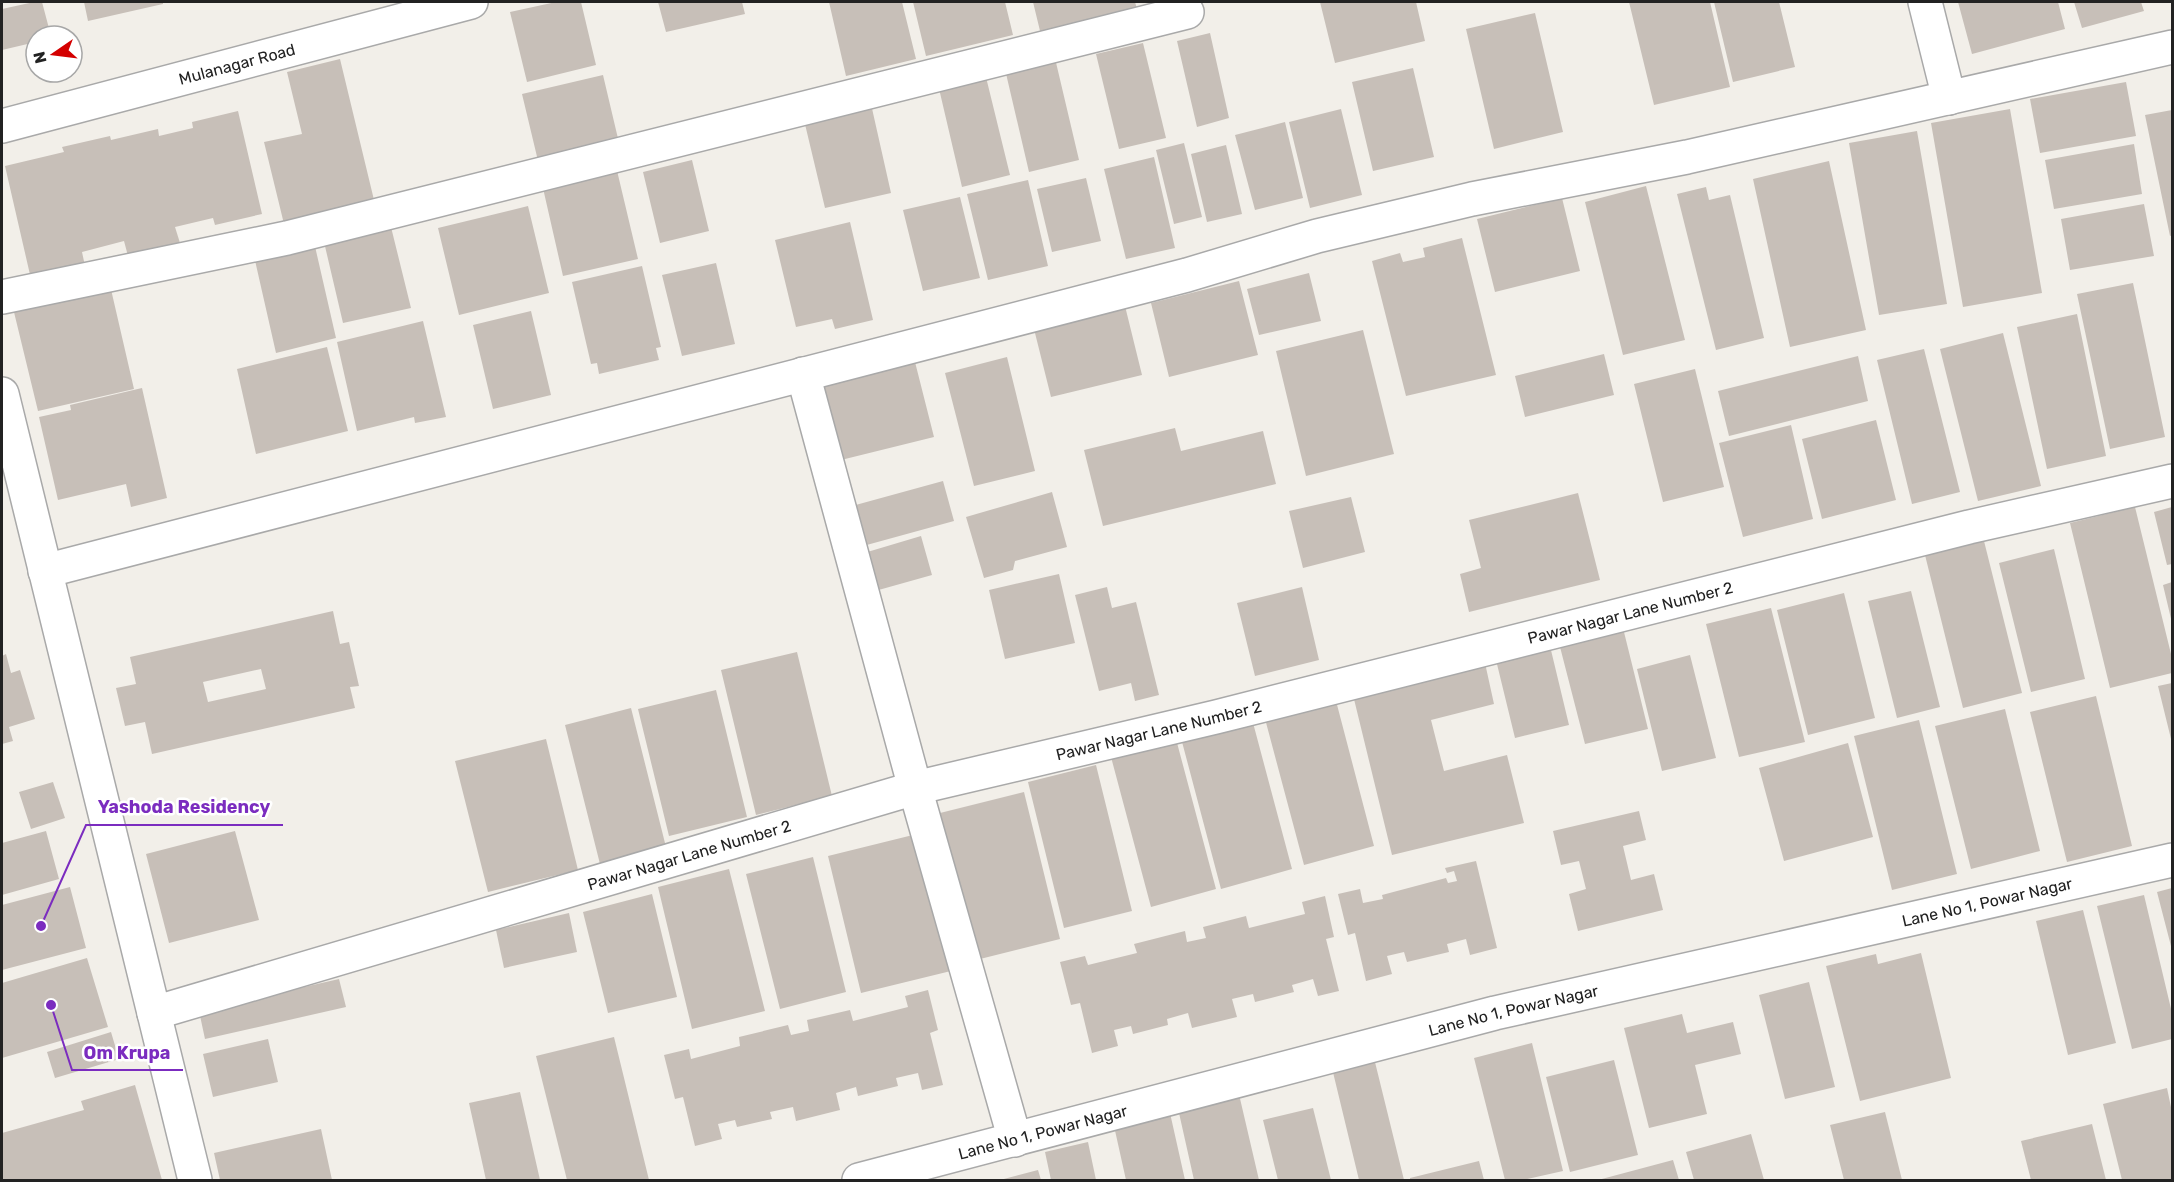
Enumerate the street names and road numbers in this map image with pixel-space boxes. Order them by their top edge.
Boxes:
street label: Mulanagar Road [177,39,297,88]
street label: Pawar Nagar Lane Number 2 [1526,577,1735,648]
street label: Pawar Nagar Lane Number 2 [1054,696,1264,764]
street label: Pawar Nagar Lane Number 2 [585,816,793,894]
street label: Lane No 1, Powar Nagar [1900,873,2074,930]
street label: Lane No 1, Powar Nagar [1426,980,1600,1040]
street label: Lane No 1, Powar Nagar [956,1100,1129,1163]

